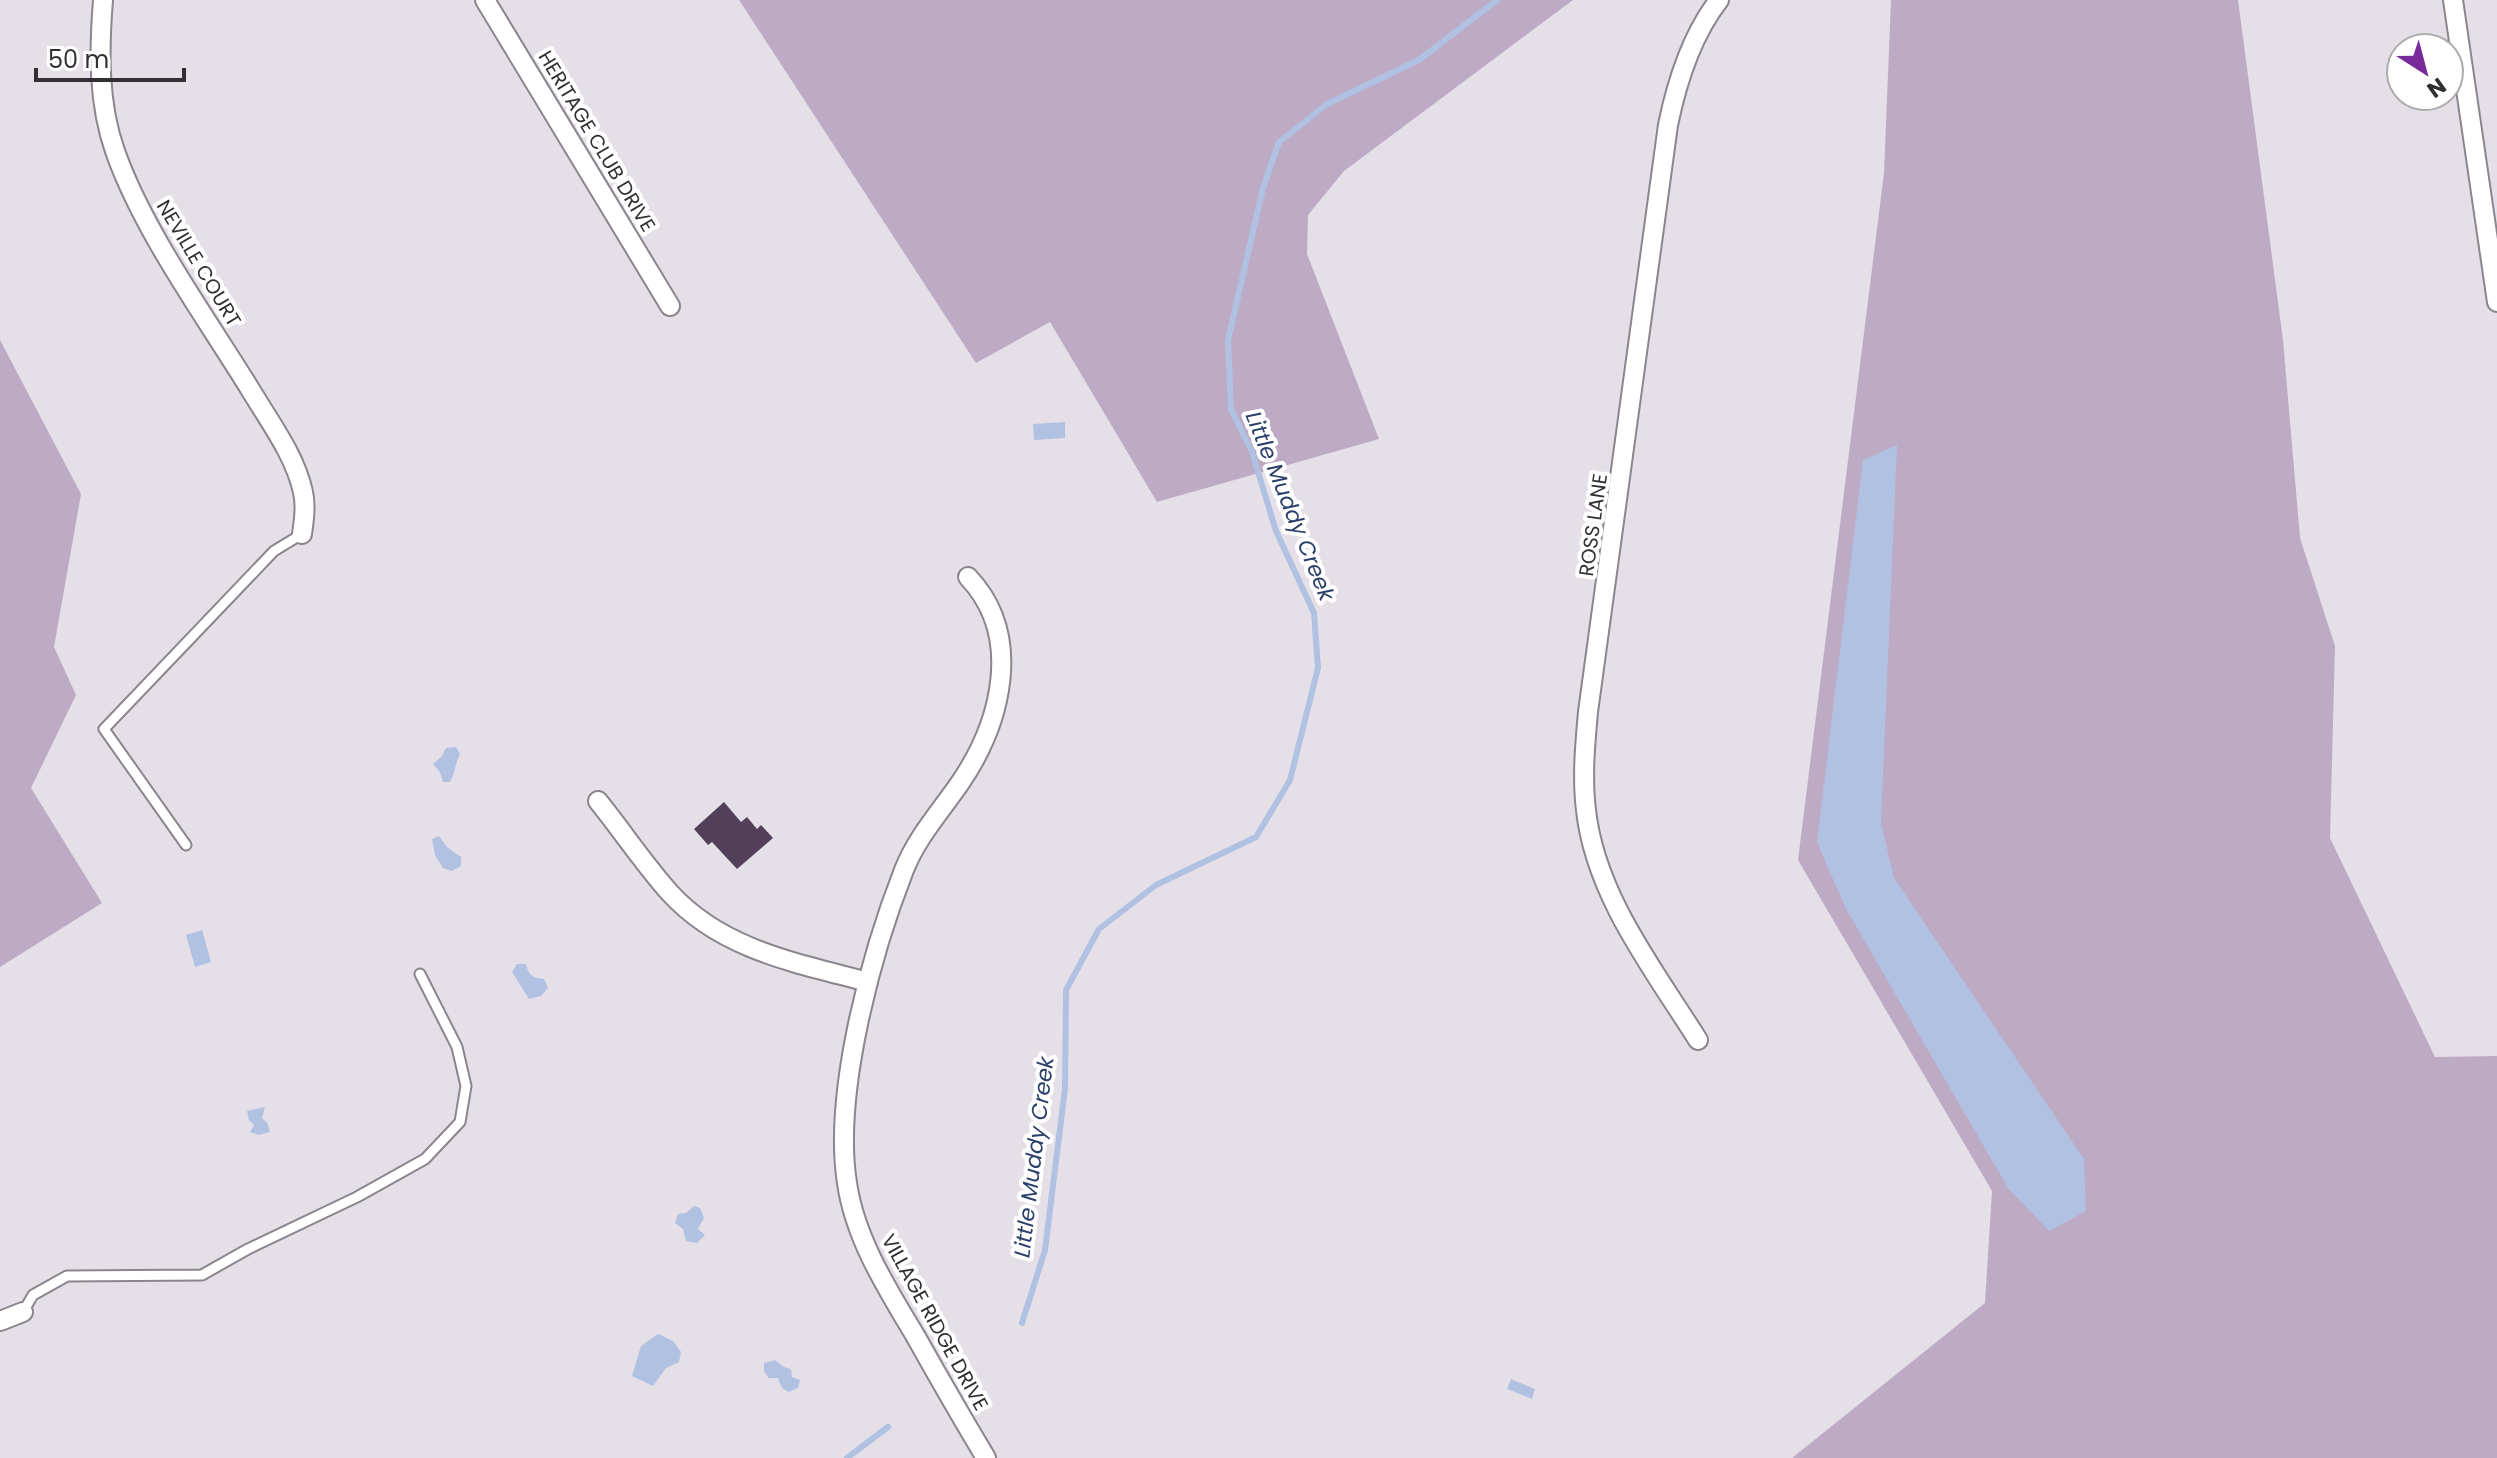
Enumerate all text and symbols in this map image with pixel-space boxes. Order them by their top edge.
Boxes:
scale bar [36,32,184,82]
north arrow [2385,32,2465,112]
text: 50 m [48,43,109,76]
street label: HERITAGE CLUB DRIVE [532,45,662,237]
text: N [2421,70,2452,105]
street label: NEVILLE COURT [150,194,248,332]
water label: Little Muddy Creek [1238,407,1343,607]
street label: ROSS LANE [1572,472,1614,578]
water label: Little Muddy Creek [1006,1053,1062,1259]
street label: VILLAGE RIDGE DRIVE [875,1229,995,1415]

